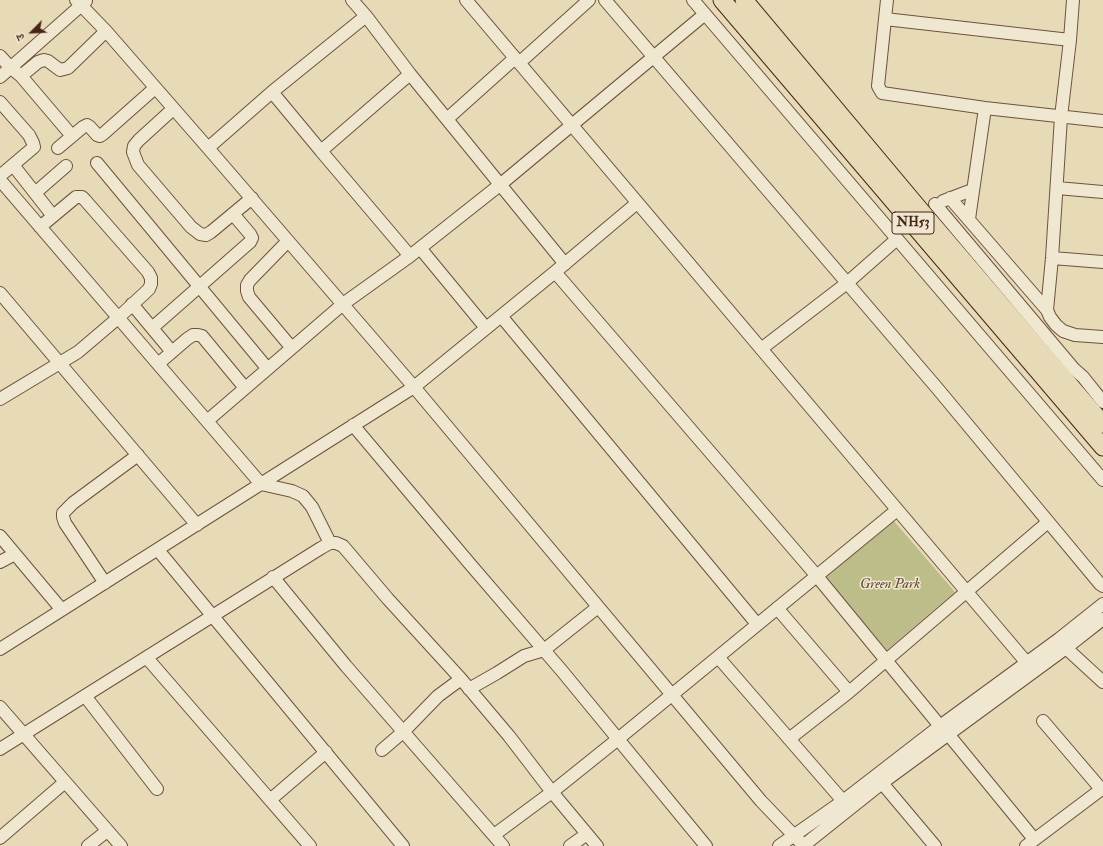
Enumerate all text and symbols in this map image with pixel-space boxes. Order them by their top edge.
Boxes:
north arrow [12,12,52,52]
text: उ [14,32,28,42]
road number: NH53 [892,212,934,234]
park label: Green Park [860,577,920,593]

